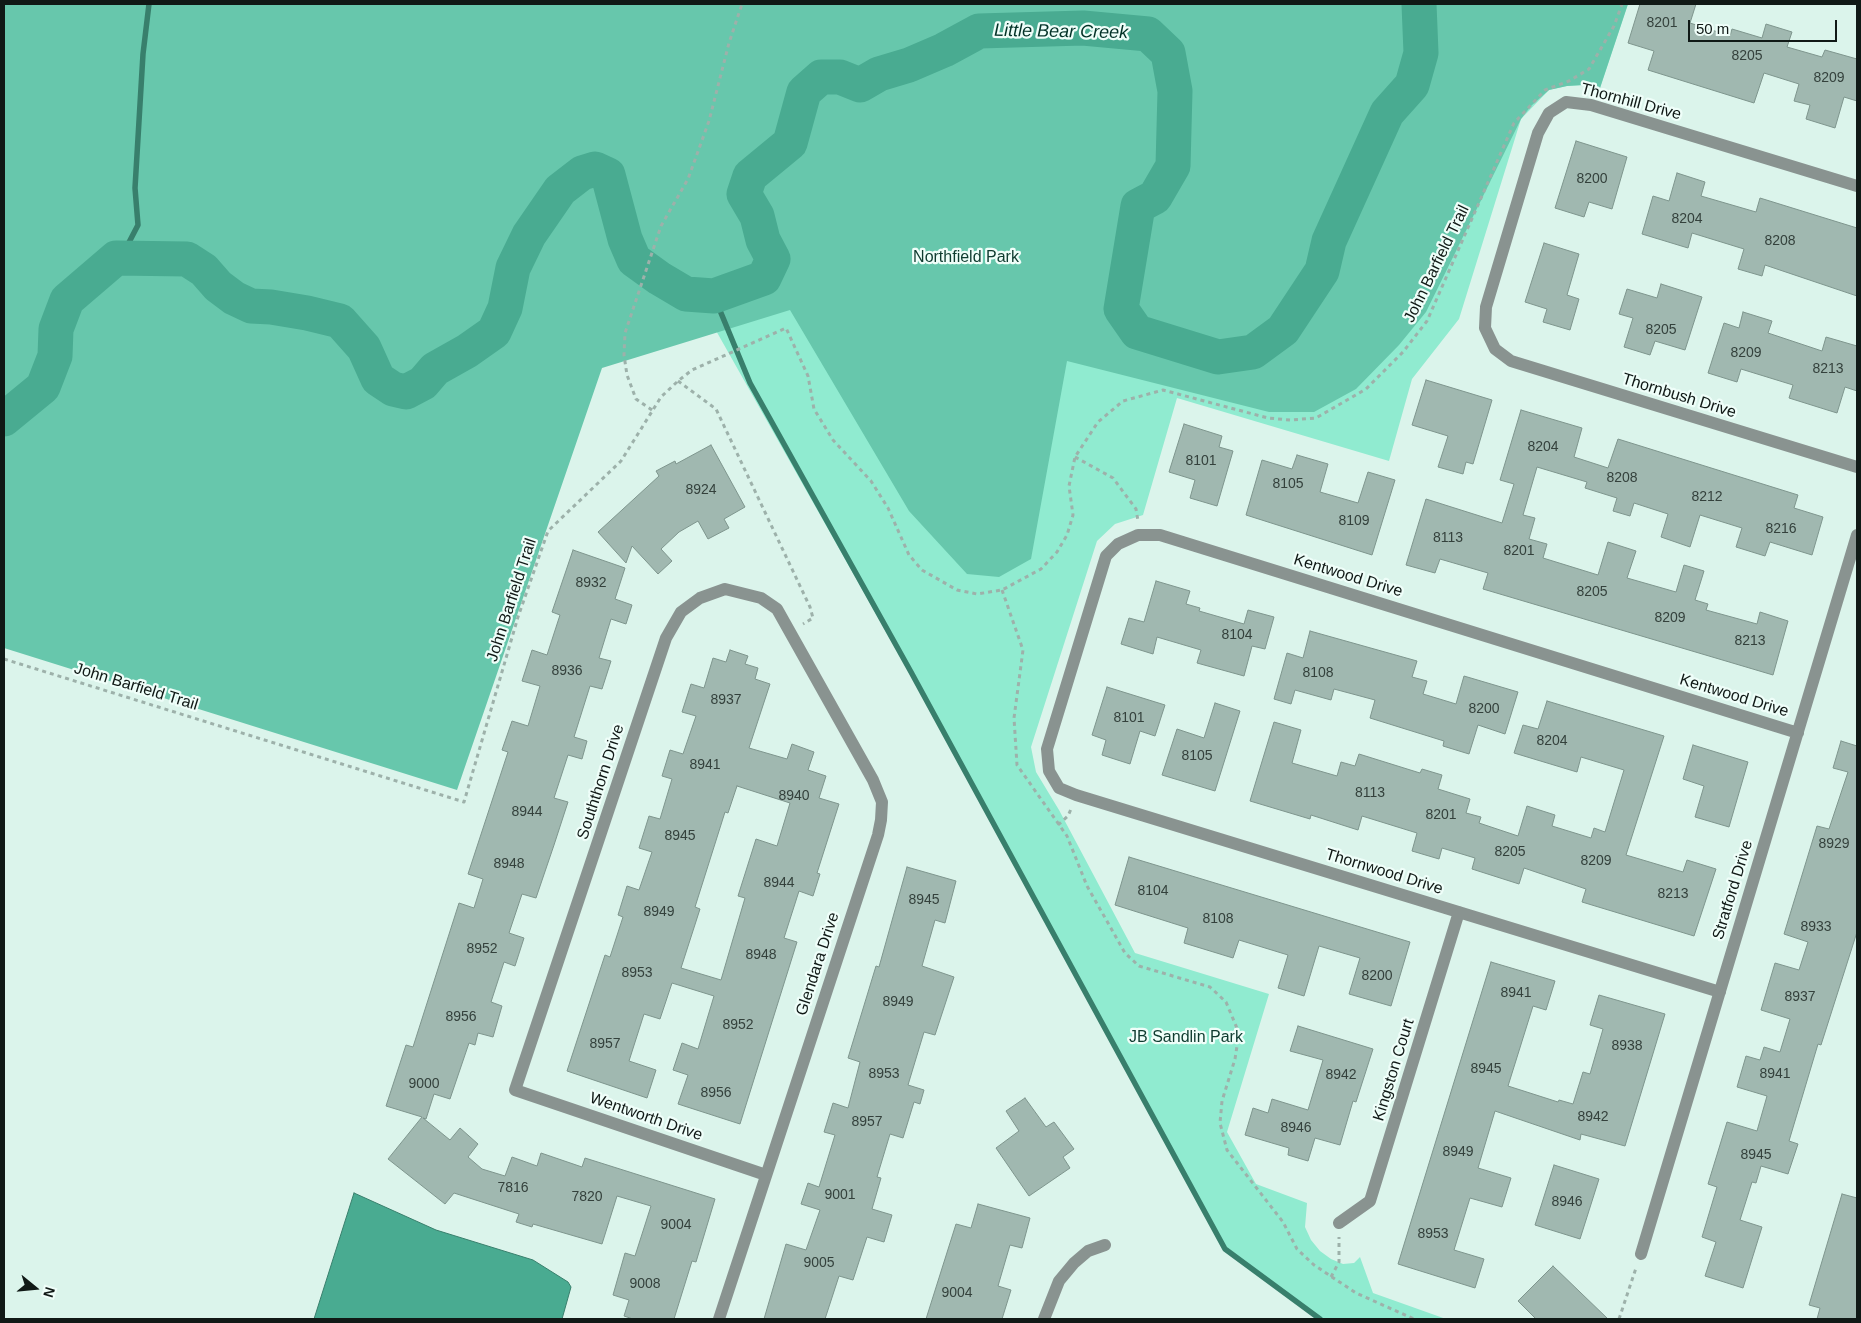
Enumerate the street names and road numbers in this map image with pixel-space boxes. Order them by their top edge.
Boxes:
street label: Thornhill Drive [1579,79,1683,125]
street label: John Barfield Trail [1400,202,1474,326]
street label: Thornbush Drive [1620,370,1738,422]
street label: John Barfield Trail [483,536,541,664]
street label: Kentwood Drive [1291,550,1405,602]
street label: John Barfield Trail [72,659,200,715]
street label: Kentwood Drive [1677,670,1791,722]
street label: Souththorn Drive [573,722,629,842]
street label: Stratford Drive [1709,838,1757,942]
street label: Thornwood Drive [1323,845,1445,899]
street label: Glendara Drive [792,910,844,1018]
street label: Kingston Court [1369,1017,1419,1123]
street label: Wentworth Drive [587,1089,705,1145]

